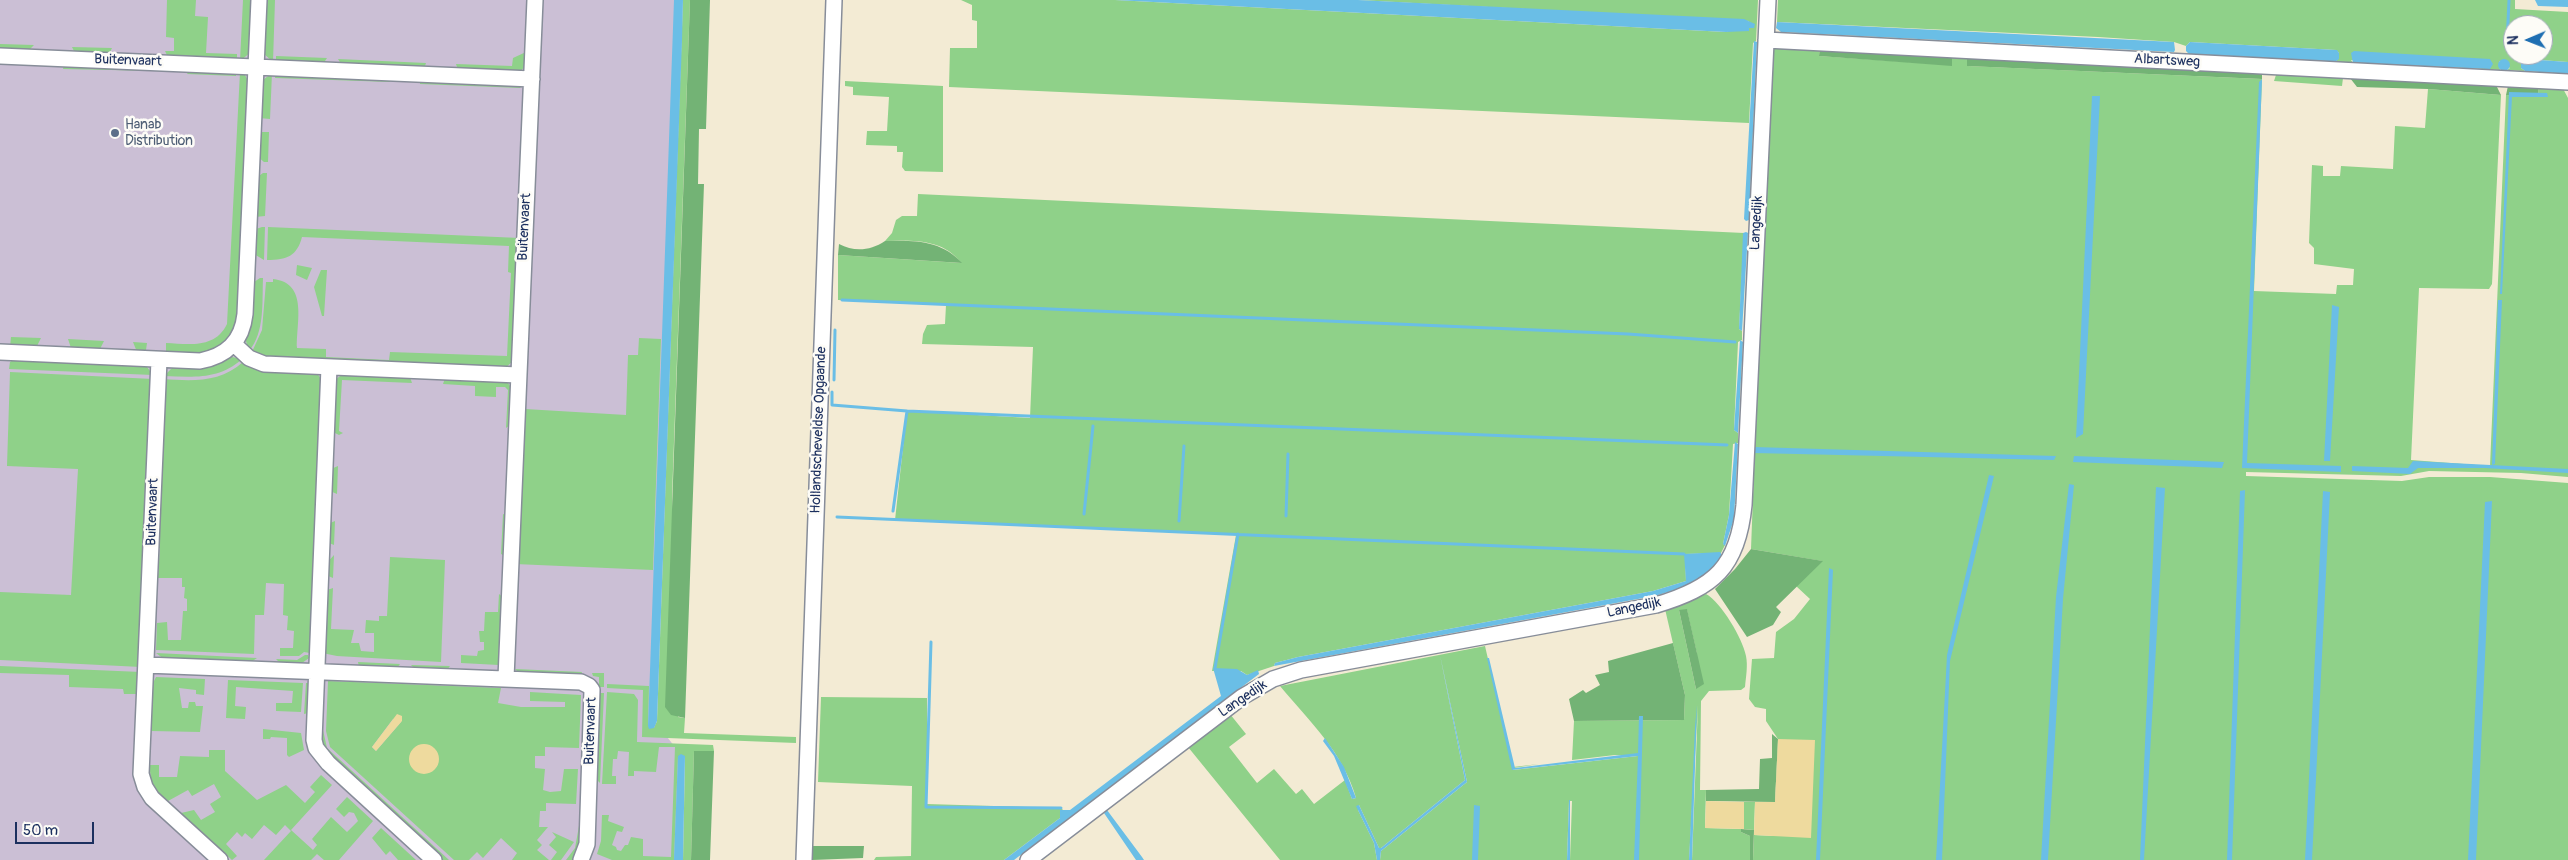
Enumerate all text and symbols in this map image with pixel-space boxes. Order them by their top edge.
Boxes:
north arrow [2503,15,2553,65]
text: N [2505,35,2522,45]
street label: Buitenvaart [94,51,162,71]
street label: Albartsweg [2134,51,2200,71]
place label: Hanab Distribution [125,117,193,150]
marker: Hanab Distribution [109,127,121,139]
street label: Buitenvaart [515,193,535,261]
street label: Langedijk [1747,195,1767,251]
street label: Hollandscheveldse Opgaande [808,346,830,514]
street label: Buitenvaart [143,478,163,546]
street label: Langedijk [1605,594,1663,622]
street label: Langedijk [1216,677,1270,721]
street label: Buitenvaart [581,697,601,765]
scale bar [18,812,96,844]
text: 50 m [23,821,58,840]

